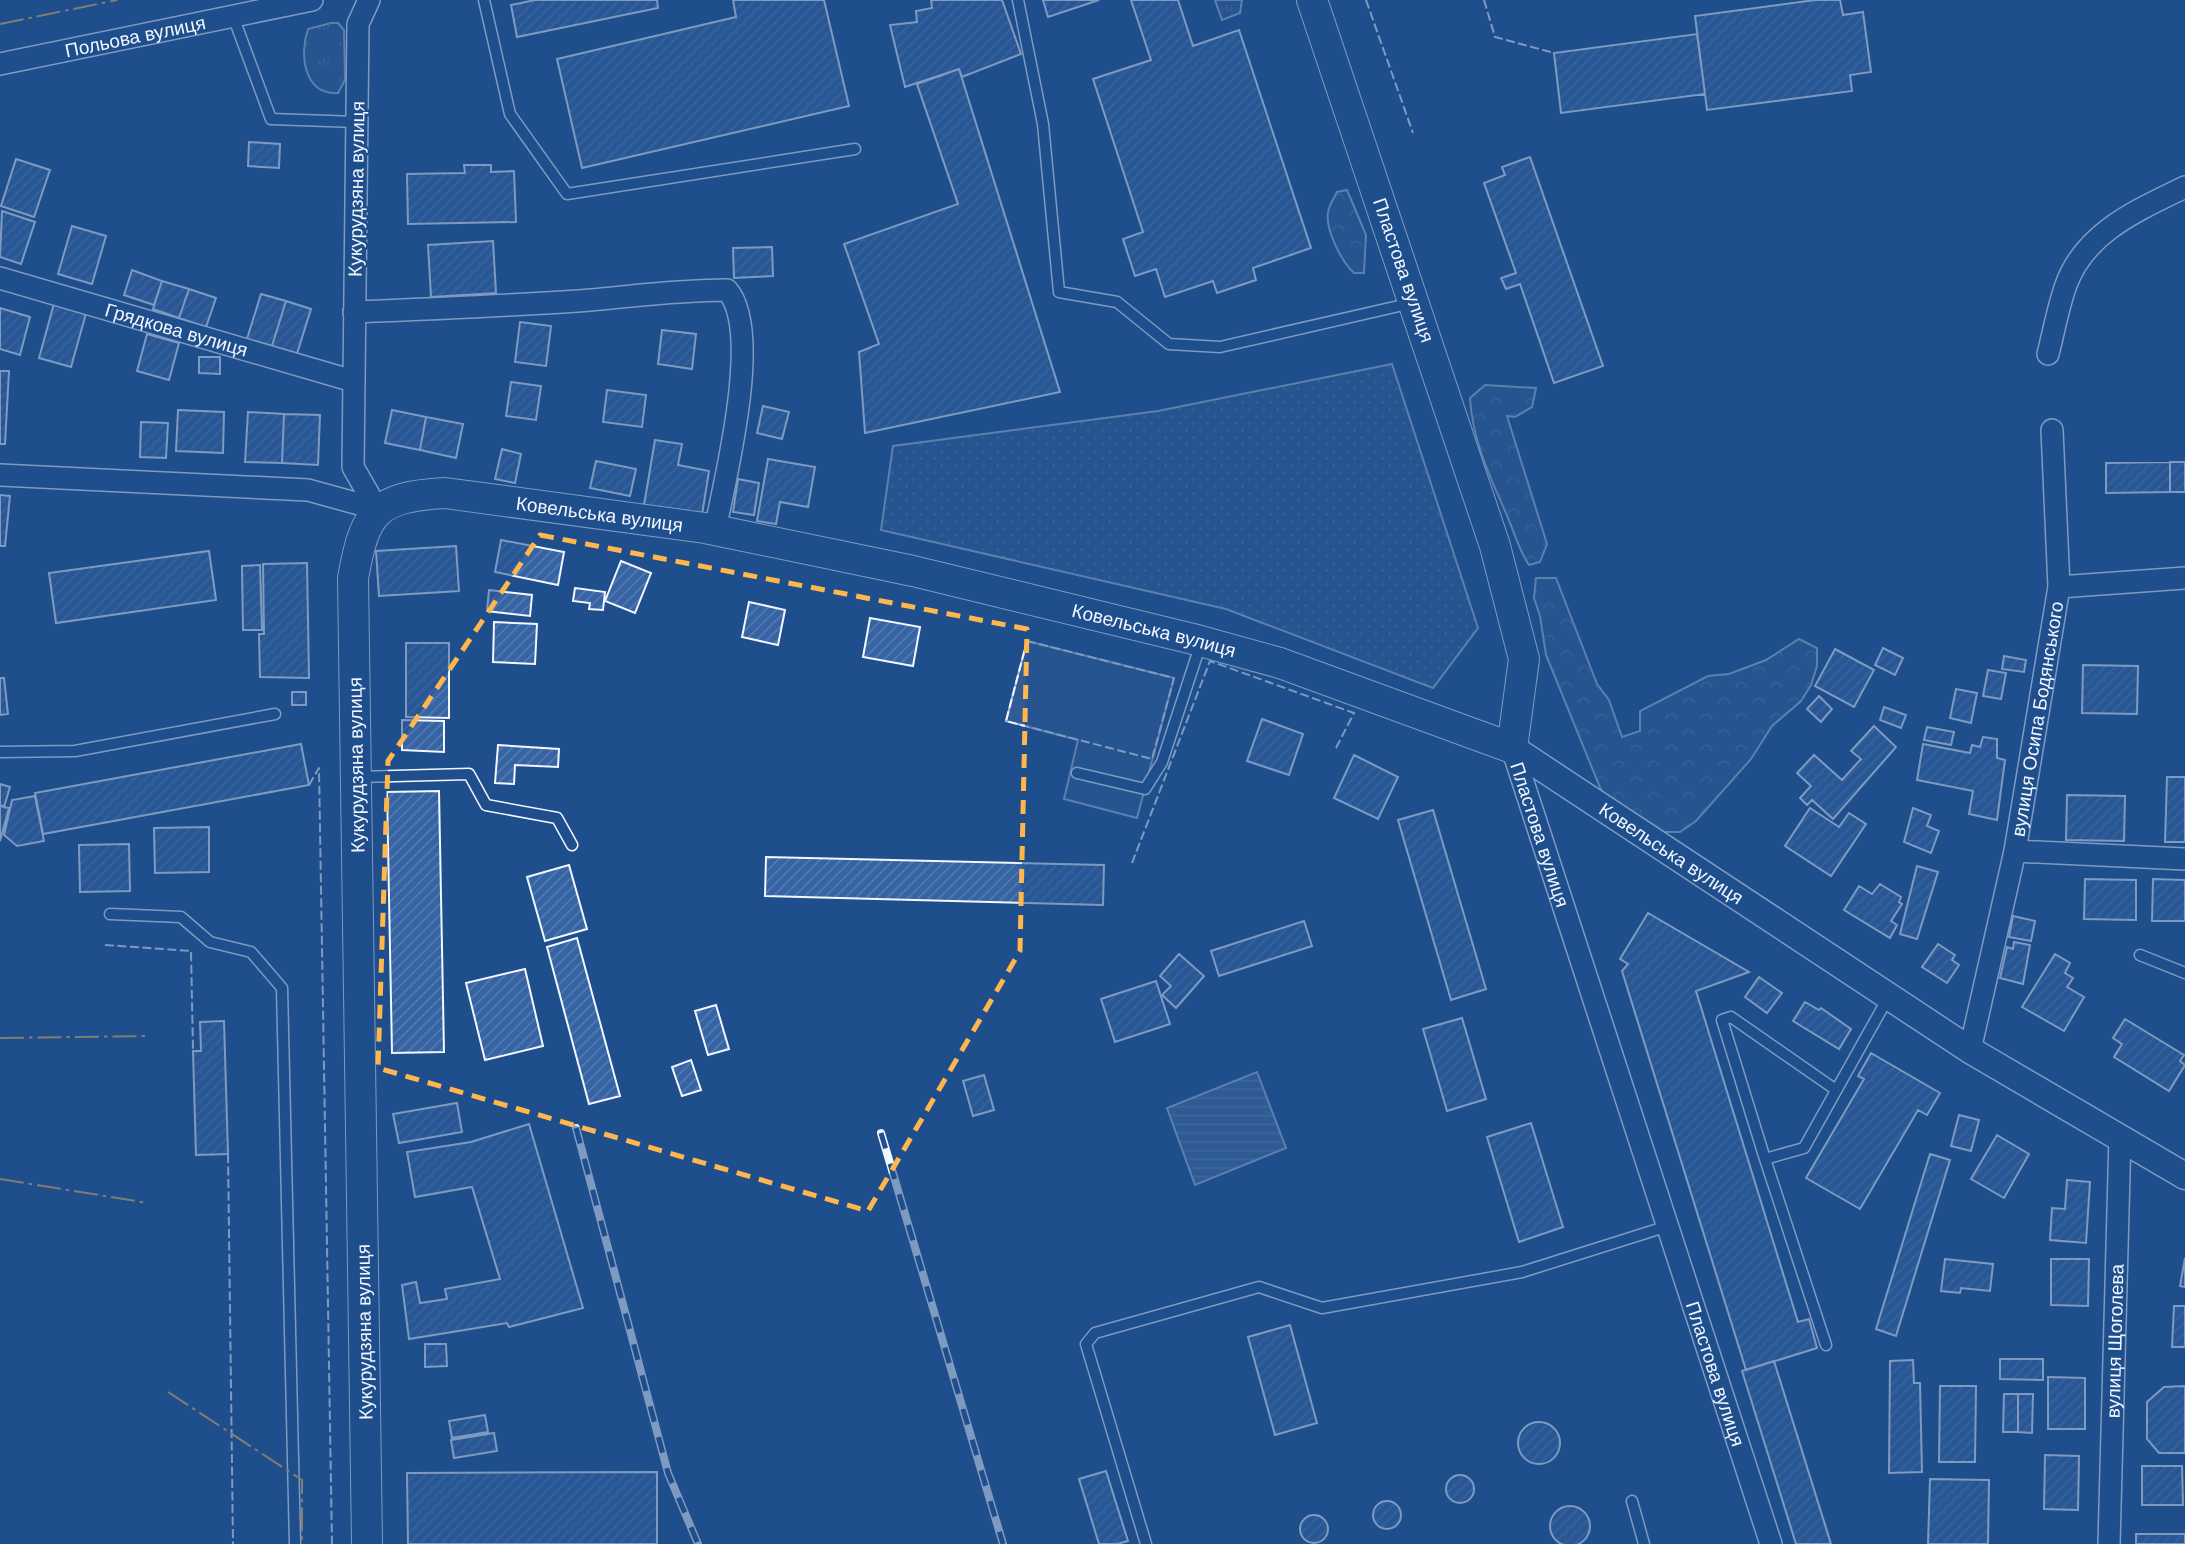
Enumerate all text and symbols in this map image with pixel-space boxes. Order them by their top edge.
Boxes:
street label: Польова вулиця [63,12,207,61]
street label: Кукурудзяна вулиця [344,101,369,277]
street label: Пластова вулиця [1369,195,1438,345]
street label: Грядкова вулиця [103,299,250,361]
street label: Ковельська вулиця [515,493,684,536]
street label: Ковельська вулиця [1070,600,1238,661]
street label: вулиця Осипа Бодянського [2008,600,2067,838]
street label: Кукурудзяна вулиця [344,677,369,853]
street label: Пластова вулиця [1506,759,1573,910]
street label: Ковельська вулиця [1595,799,1747,909]
street label: Кукурудзяна вулиця [352,1244,377,1420]
street label: вулиця Щоголева [2102,1263,2128,1418]
street label: Пластова вулиця [1682,1299,1749,1449]

